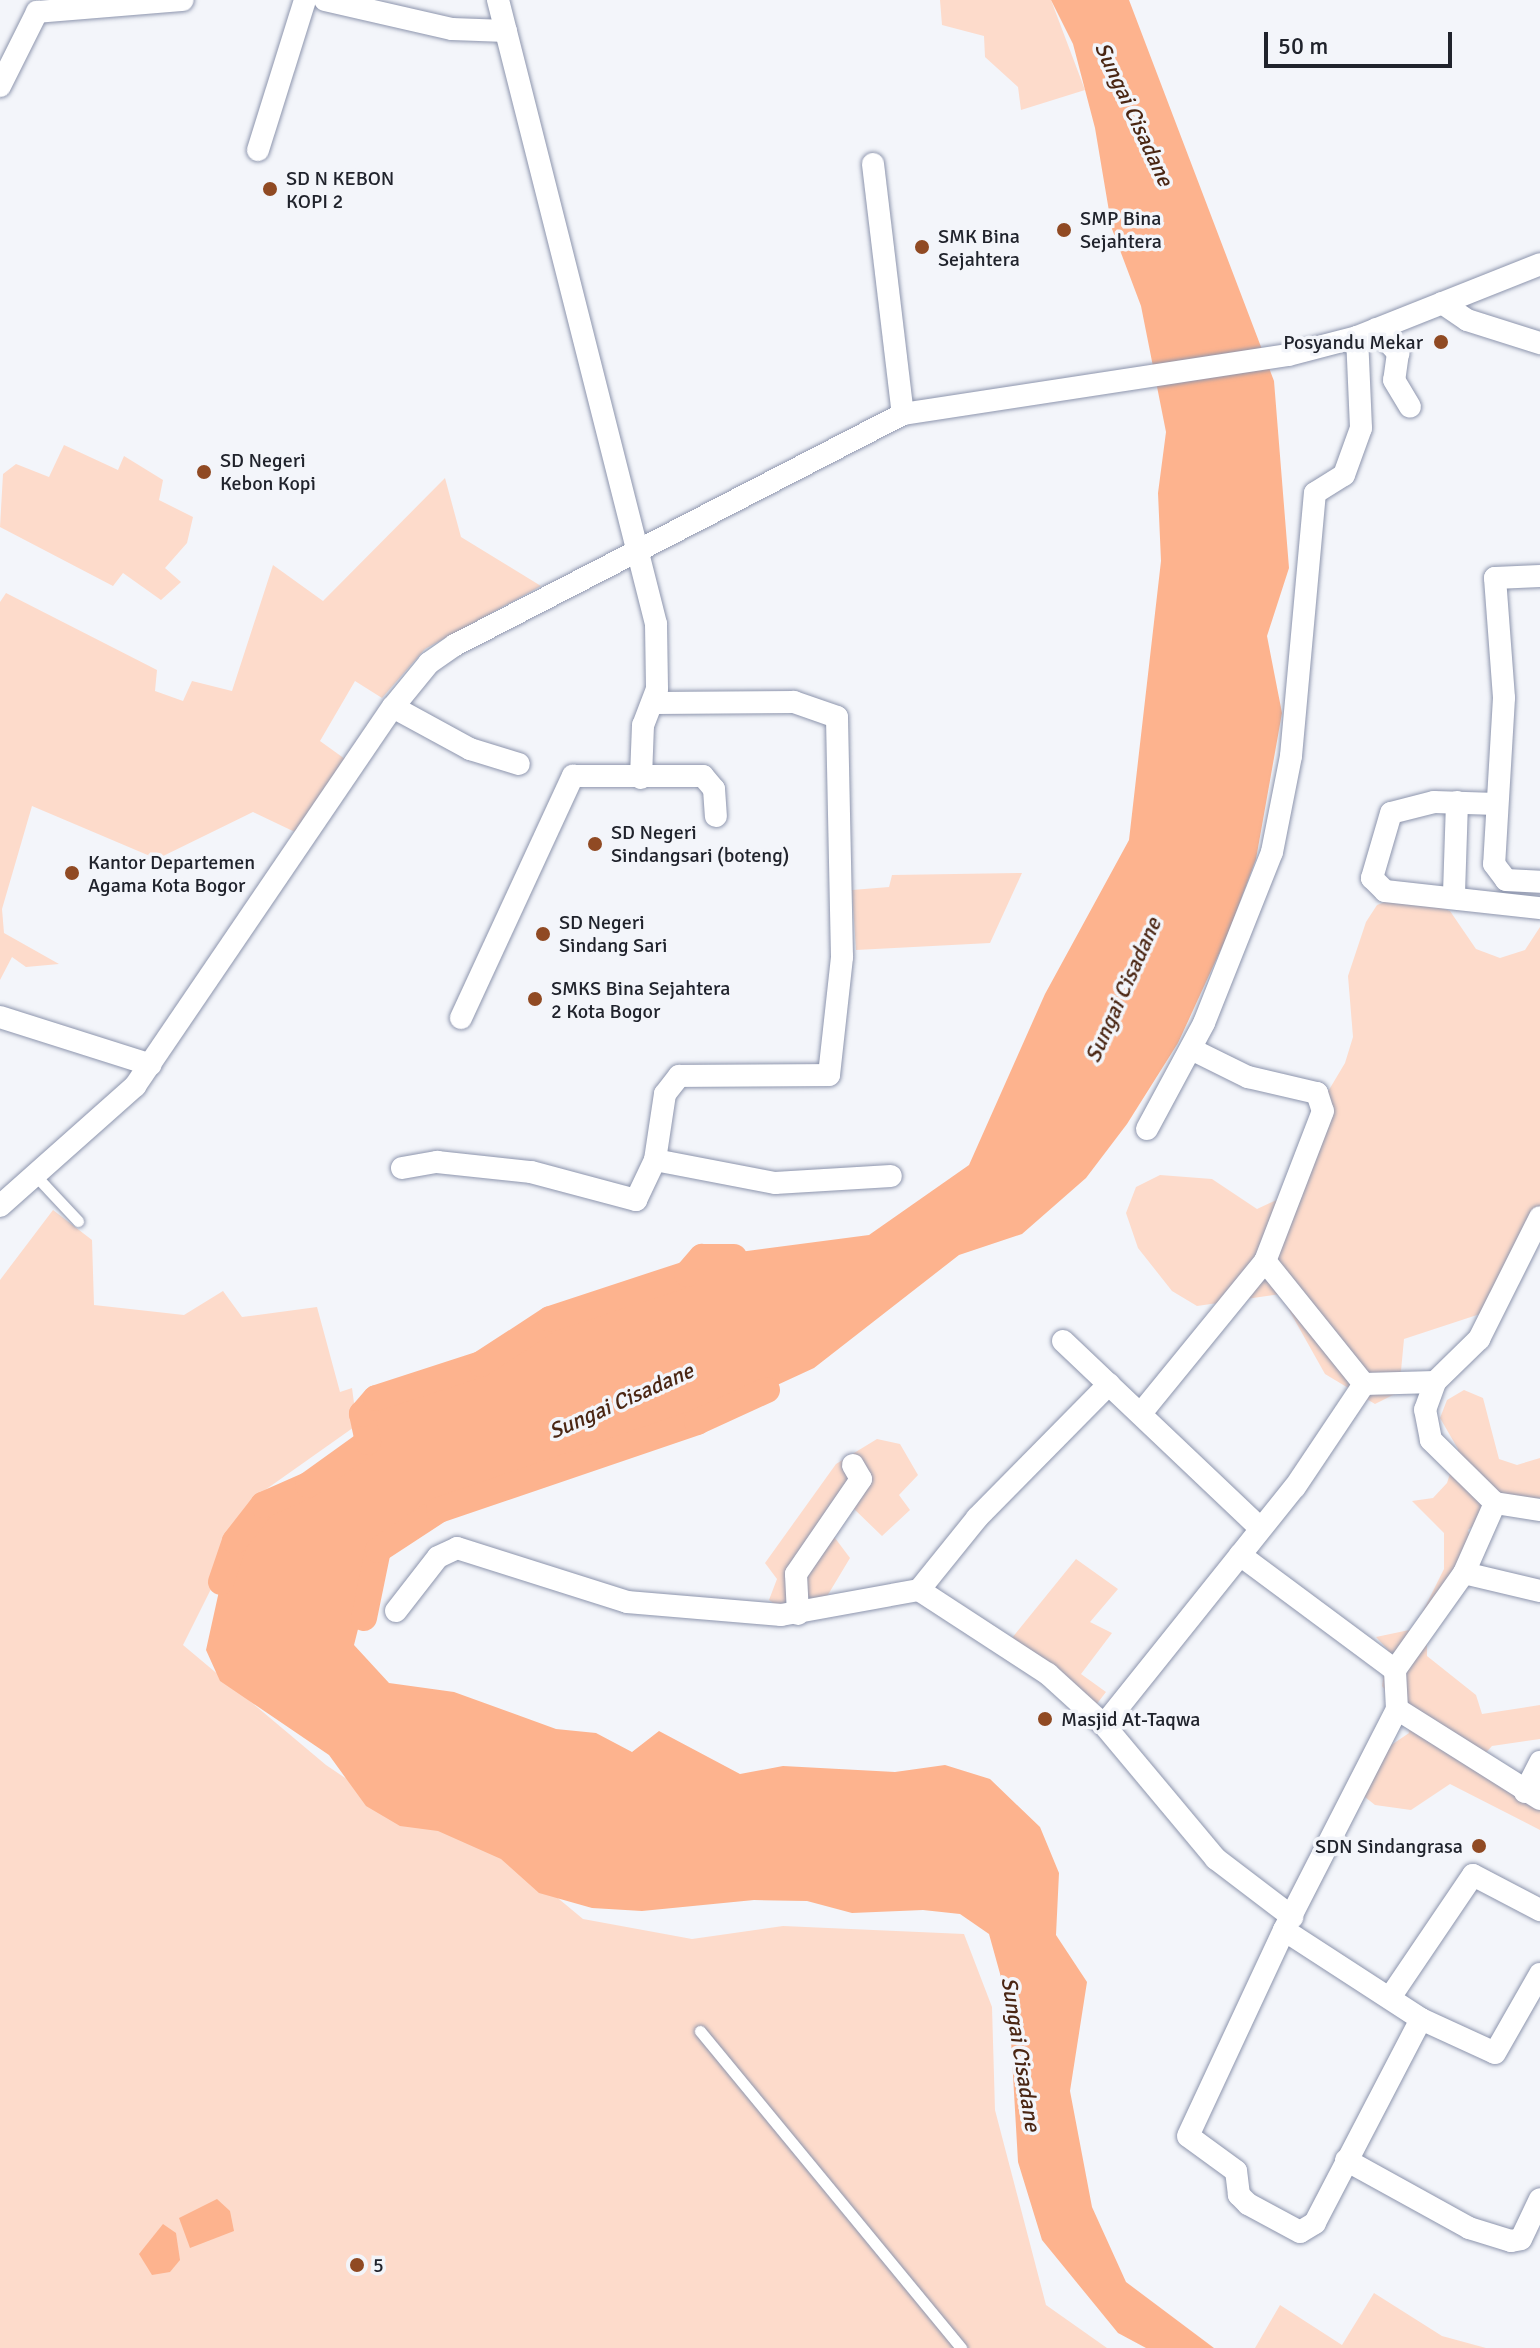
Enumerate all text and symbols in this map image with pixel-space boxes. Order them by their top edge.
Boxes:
scale bar [1268,16,1456,66]
text: 50 m [1278,31,1328,61]
water label: Sungai Cisadane [1089,38,1179,190]
place label: SD N KEBON KOPI 2 [286,166,394,213]
marker: SD N KEBON KOPI 2 [261,180,279,198]
place label: SMP Bina Sejahtera [1080,206,1162,253]
marker: SMP Bina Sejahtera [1055,221,1073,239]
place label: SMK Bina Sejahtera [938,224,1020,271]
marker: SMK Bina Sejahtera [913,238,931,256]
place label: Posyandu Mekar [1283,330,1423,354]
marker: Posyandu Mekar [1430,331,1452,353]
place label: SD Negeri Kebon Kopi [220,448,316,495]
marker: SD Negeri Kebon Kopi [195,463,213,481]
place label: SD Negeri Sindangsari (boteng) [611,820,789,867]
marker: SD Negeri Sindangsari (boteng) [586,835,604,853]
place label: Kantor Departemen Agama Kota Bogor [88,850,255,897]
marker: Kantor Departemen Agama Kota Bogor [63,864,81,882]
place label: SD Negeri Sindang Sari [559,910,667,957]
water label: Sungai Cisadane [1079,914,1167,1066]
marker: SD Negeri Sindang Sari [534,925,552,943]
place label: SMKS Bina Sejahtera 2 Kota Bogor [551,976,730,1023]
marker: SMKS Bina Sejahtera 2 Kota Bogor [526,990,544,1008]
water label: Sungai Cisadane [545,1357,697,1445]
place label: Masjid At-Taqwa [1061,1707,1200,1731]
marker: Masjid At-Taqwa [1036,1710,1054,1728]
place label: SDN Sindangrasa [1315,1834,1463,1858]
marker: SDN Sindangrasa [1470,1837,1488,1855]
water label: Sungai Cisadane [996,1975,1046,2133]
place label: 5 [373,2253,384,2277]
marker: 5 [348,2256,366,2274]

